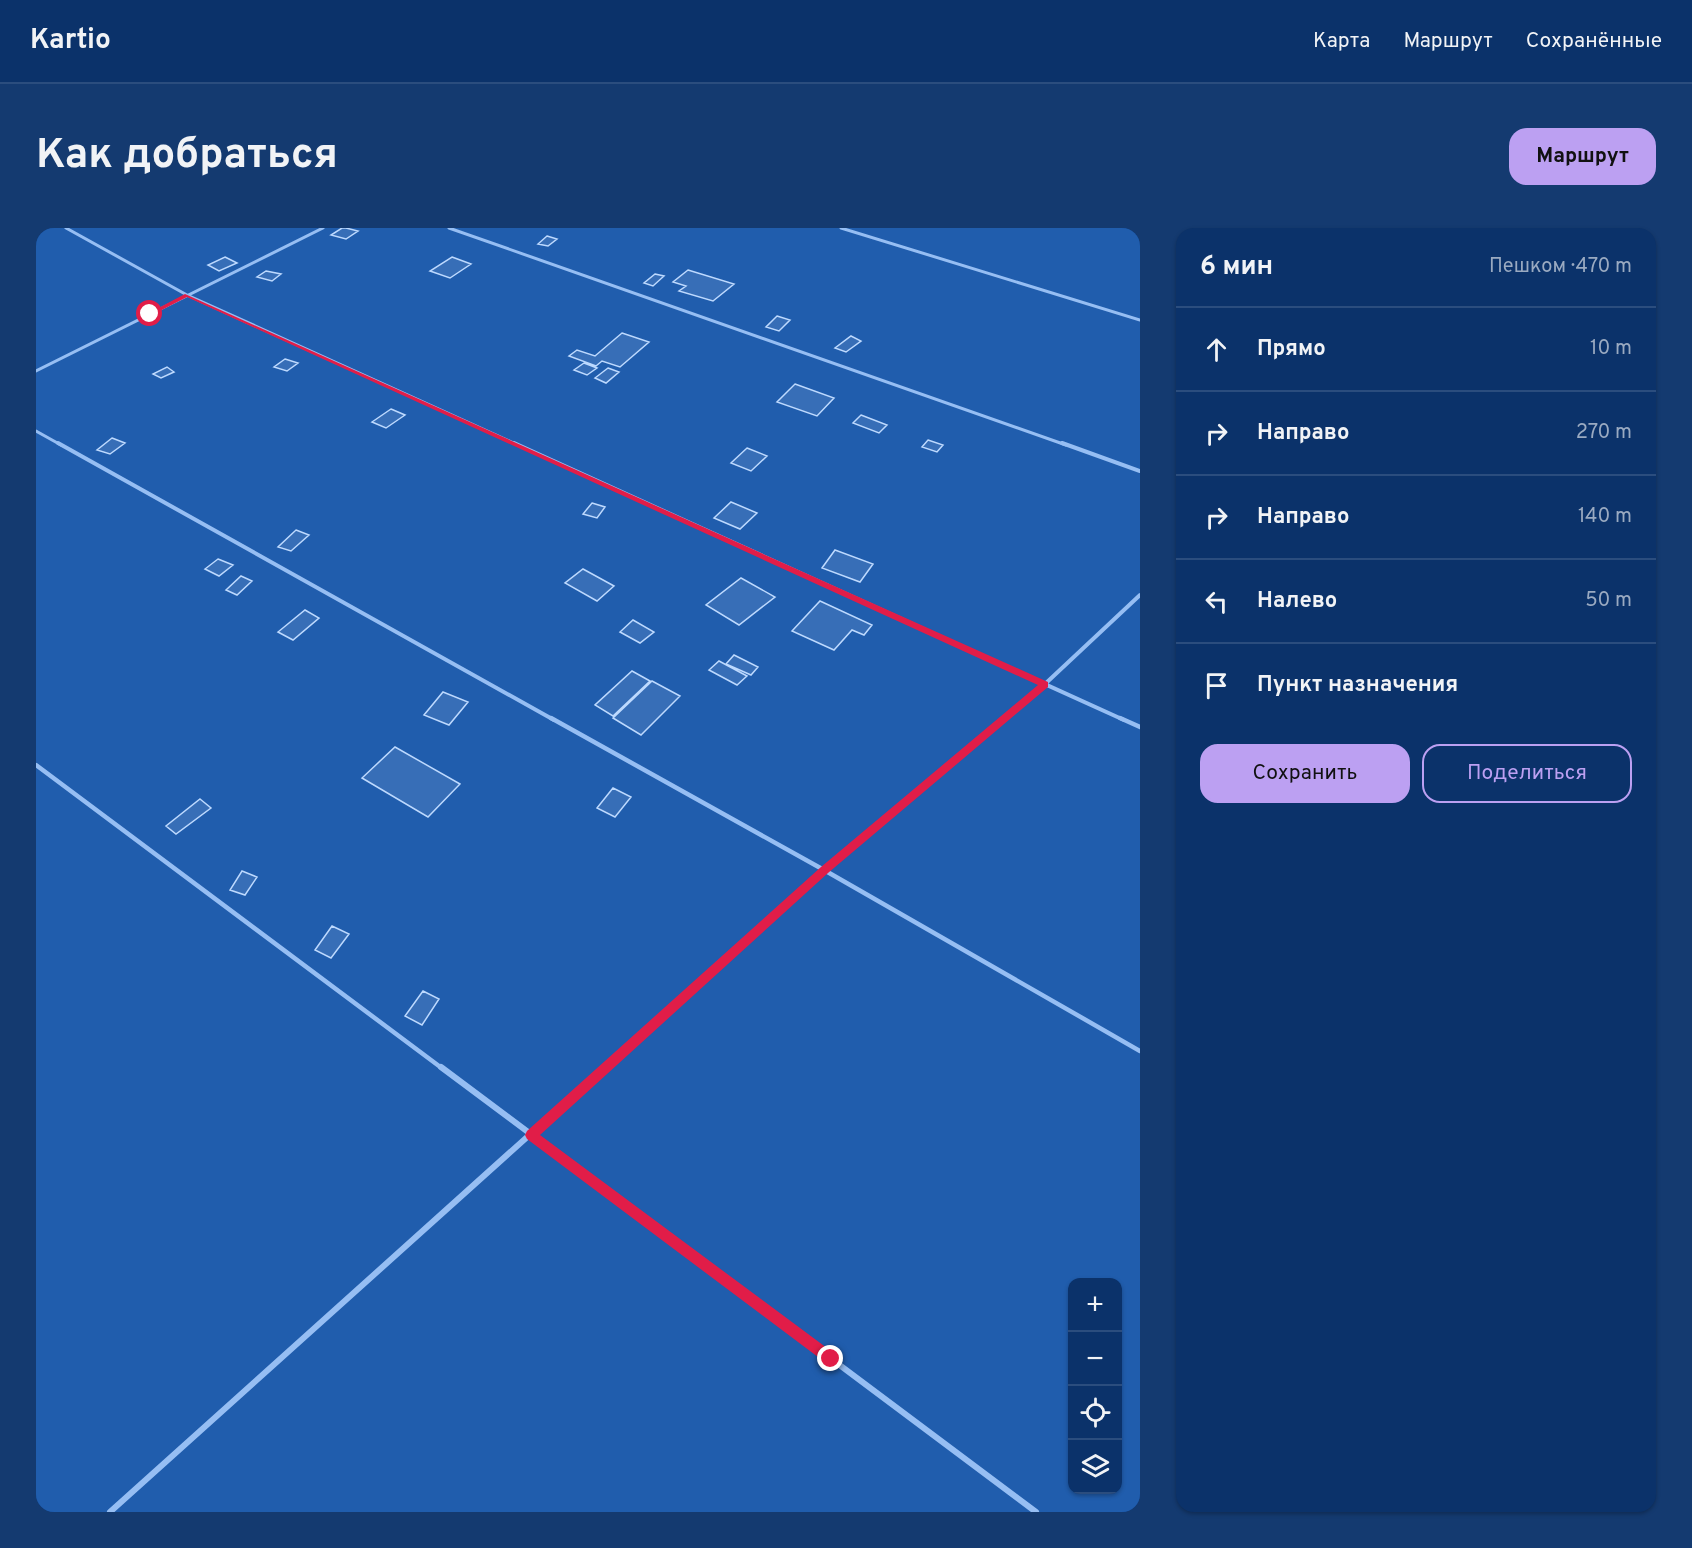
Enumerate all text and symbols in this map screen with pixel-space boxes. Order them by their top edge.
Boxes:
text: Kartio [30,23,111,59]
text: Карта [1313,28,1370,55]
text: Маршрут [1403,28,1493,55]
text: Сохранённые [1526,28,1662,55]
button: Маршрут [1509,128,1656,185]
text: Как добраться [36,130,338,183]
text: 6 мин [1200,251,1273,284]
text: Пешком · 470 m [1489,254,1632,280]
route start [136,300,162,326]
icon: ahead [1200,333,1233,366]
text: Прямо [1257,336,1326,363]
text: 10 m [1590,336,1632,362]
icon: right [1200,417,1233,450]
text: Направо [1257,420,1349,447]
text: 270 m [1576,420,1632,446]
icon: right [1200,501,1233,534]
text: Направо [1257,504,1349,531]
text: 140 m [1578,504,1632,530]
icon: left [1200,585,1233,618]
text: Налево [1257,588,1337,615]
text: 50 m [1585,588,1632,614]
icon: arrive [1200,669,1233,702]
text: Пункт назначения [1257,672,1458,699]
button: Сохранить [1200,744,1410,803]
button: Поделиться [1422,744,1632,803]
map controls [1068,1278,1122,1494]
button: + [1068,1278,1122,1332]
button: − [1068,1332,1122,1386]
route end [817,1345,843,1371]
button: locate [1068,1386,1122,1440]
button: layers [1068,1440,1122,1494]

